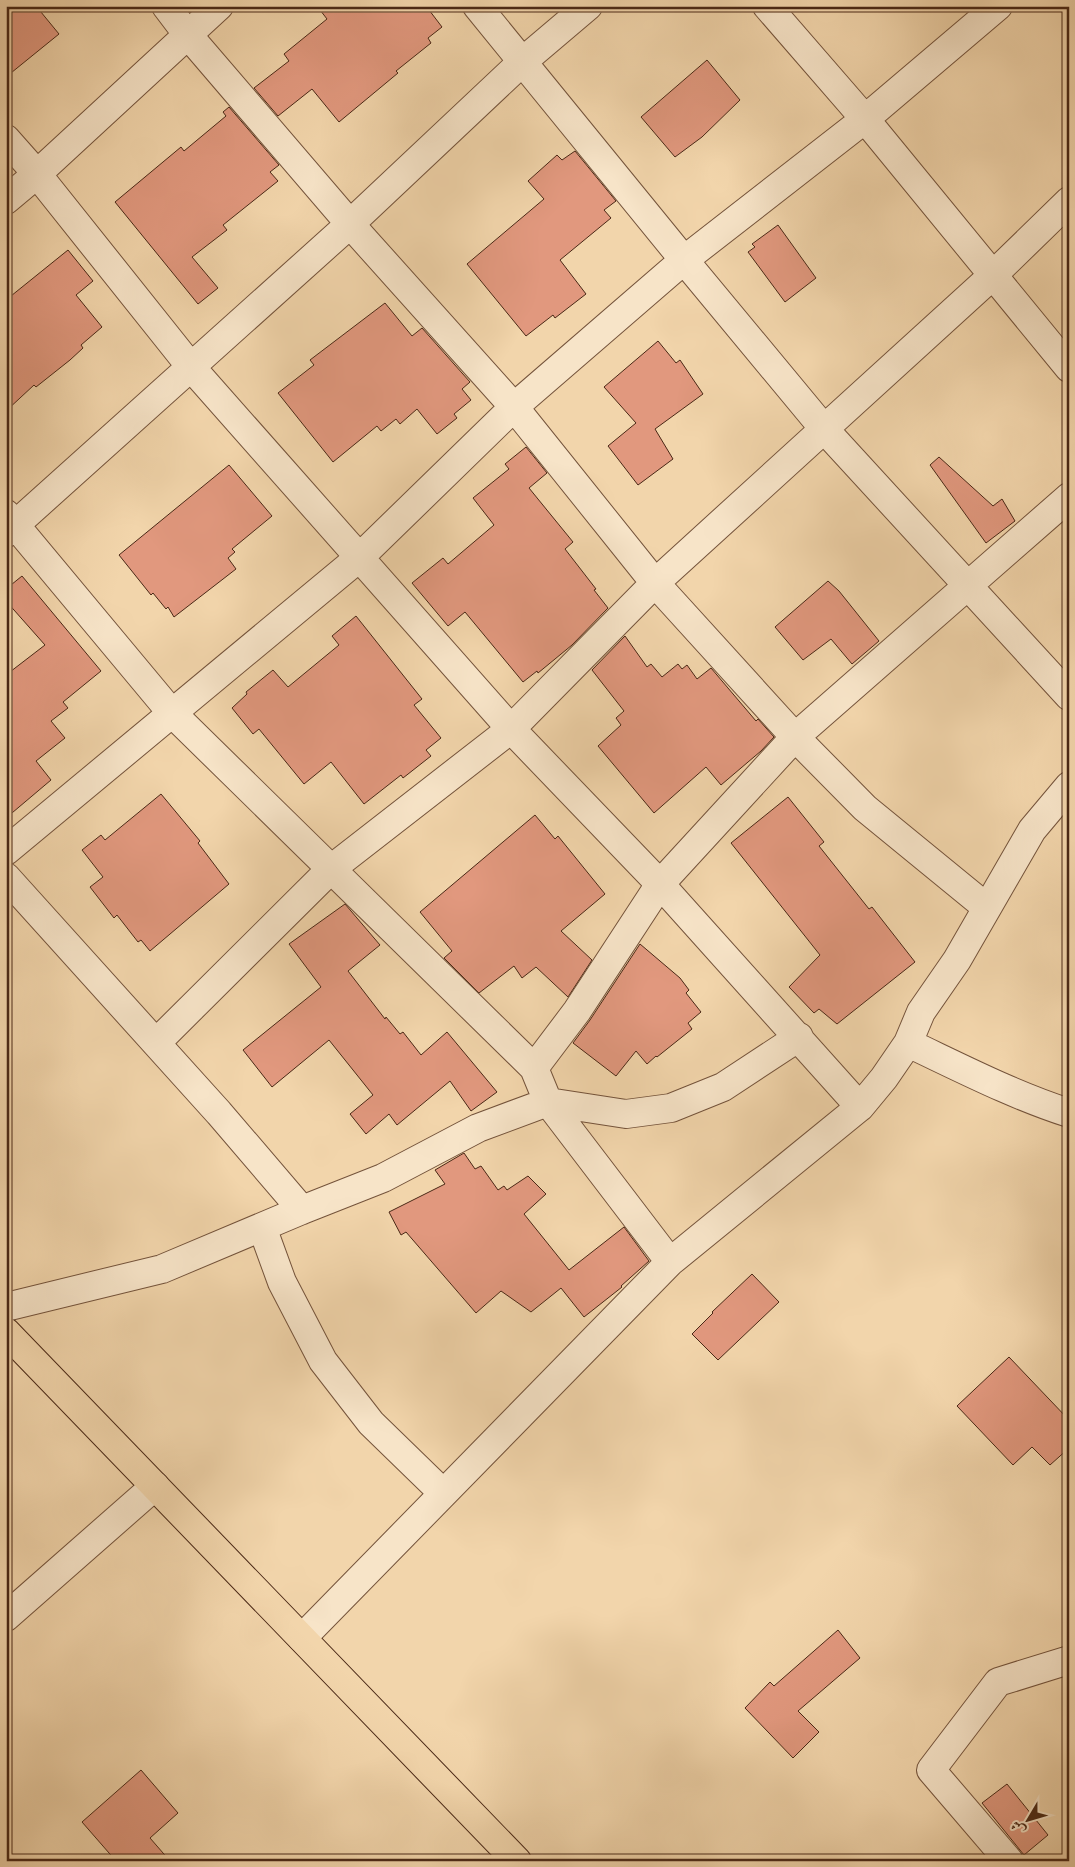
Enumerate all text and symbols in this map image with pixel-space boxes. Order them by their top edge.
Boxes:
north arrow [1002,1794,1052,1844]
text: ش [1007,1816,1030,1838]

